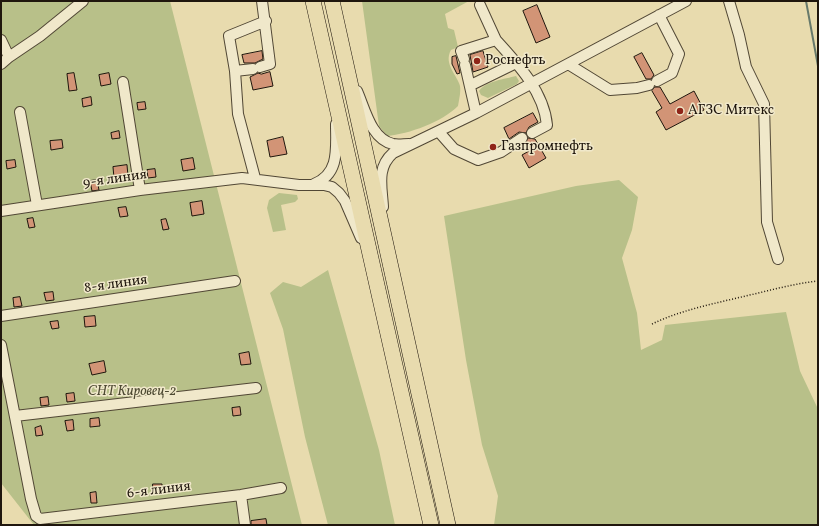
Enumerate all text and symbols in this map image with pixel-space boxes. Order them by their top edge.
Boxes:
place label: Роснефть [485,53,546,69]
marker: Роснефть [472,56,482,66]
place label: АГЗС Митекс [688,103,774,119]
marker: АГЗС Митекс [675,106,685,116]
place label: Газпромнефть [501,139,593,155]
marker: Газпромнефть [488,142,498,152]
street label: 9-я линия [82,167,148,193]
street label: 8-я линия [83,272,149,298]
park label: СНТ Кировец-2 [88,384,176,400]
street label: 6-я линия [126,479,192,503]

